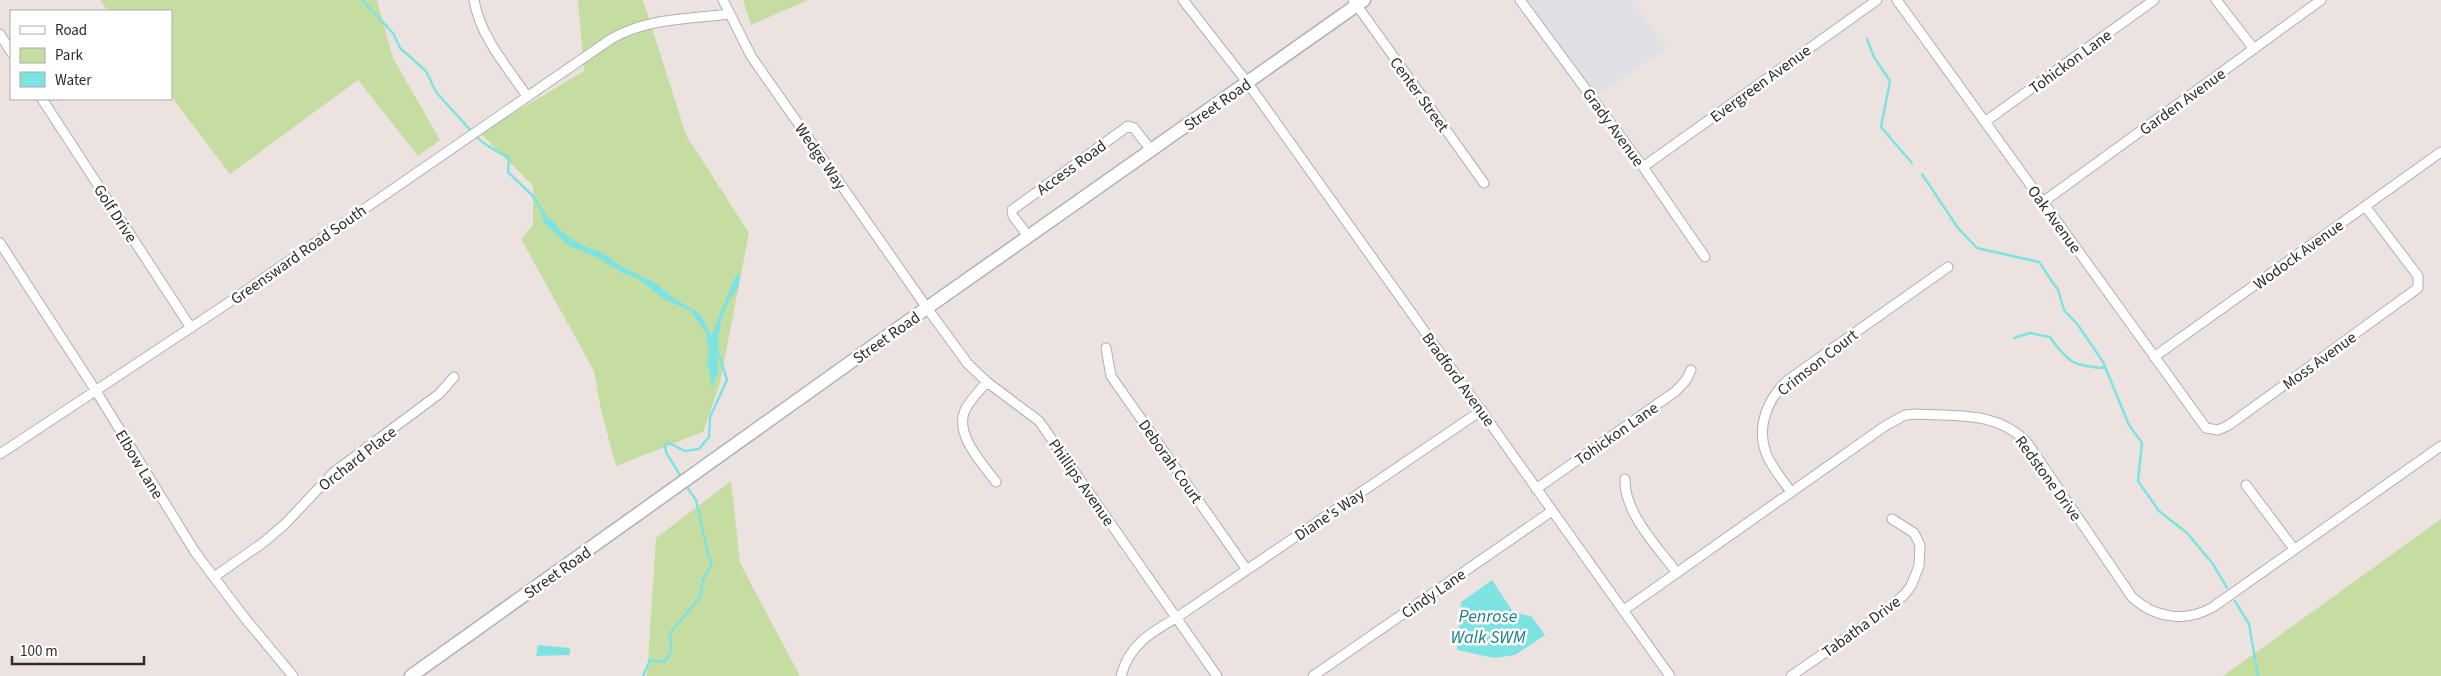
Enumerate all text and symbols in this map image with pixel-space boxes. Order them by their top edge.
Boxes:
legend [10,10,172,100]
text: Road [55,20,87,41]
street label: Tohickon Lane [2025,24,2116,99]
street label: Evergreen Avenue [1706,40,1815,128]
text: Park [55,45,84,66]
street label: Center Street [1384,53,1454,137]
street label: Garden Avenue [2135,63,2230,141]
text: Water [55,70,92,91]
street label: Street Road [1179,74,1256,136]
street label: Grady Avenue [1577,84,1649,171]
street label: Wedge Way [789,119,851,195]
street label: Access Road [1032,135,1111,201]
street label: Golf Drive [88,180,142,247]
street label: Oak Avenue [2022,181,2086,258]
street label: Greensward Road South [226,200,371,310]
street label: Wodock Avenue [2249,215,2348,295]
street label: Street Road [848,307,925,369]
street label: Crimson Court [1773,324,1863,401]
street label: Moss Avenue [2278,327,2361,395]
street label: Bradford Avenue [1417,328,1500,431]
street label: Tohickon Lane [1571,397,1663,471]
street label: Deborah Court [1133,415,1208,508]
street label: Orchard Place [314,421,401,496]
street label: Elbow Lane [110,426,168,503]
street label: Redstone Drive [2010,431,2087,526]
street label: Phillips Avenue [1043,435,1119,531]
street label: Diane's Way [1290,483,1369,546]
street label: Street Road [519,542,596,604]
street label: Cindy Lane [1397,564,1470,624]
street label: Tabatha Drive [1818,591,1905,663]
water label: Penrose Walk SWM [1450,604,1526,650]
scale bar [12,634,145,666]
text: 100 m [20,641,58,662]

